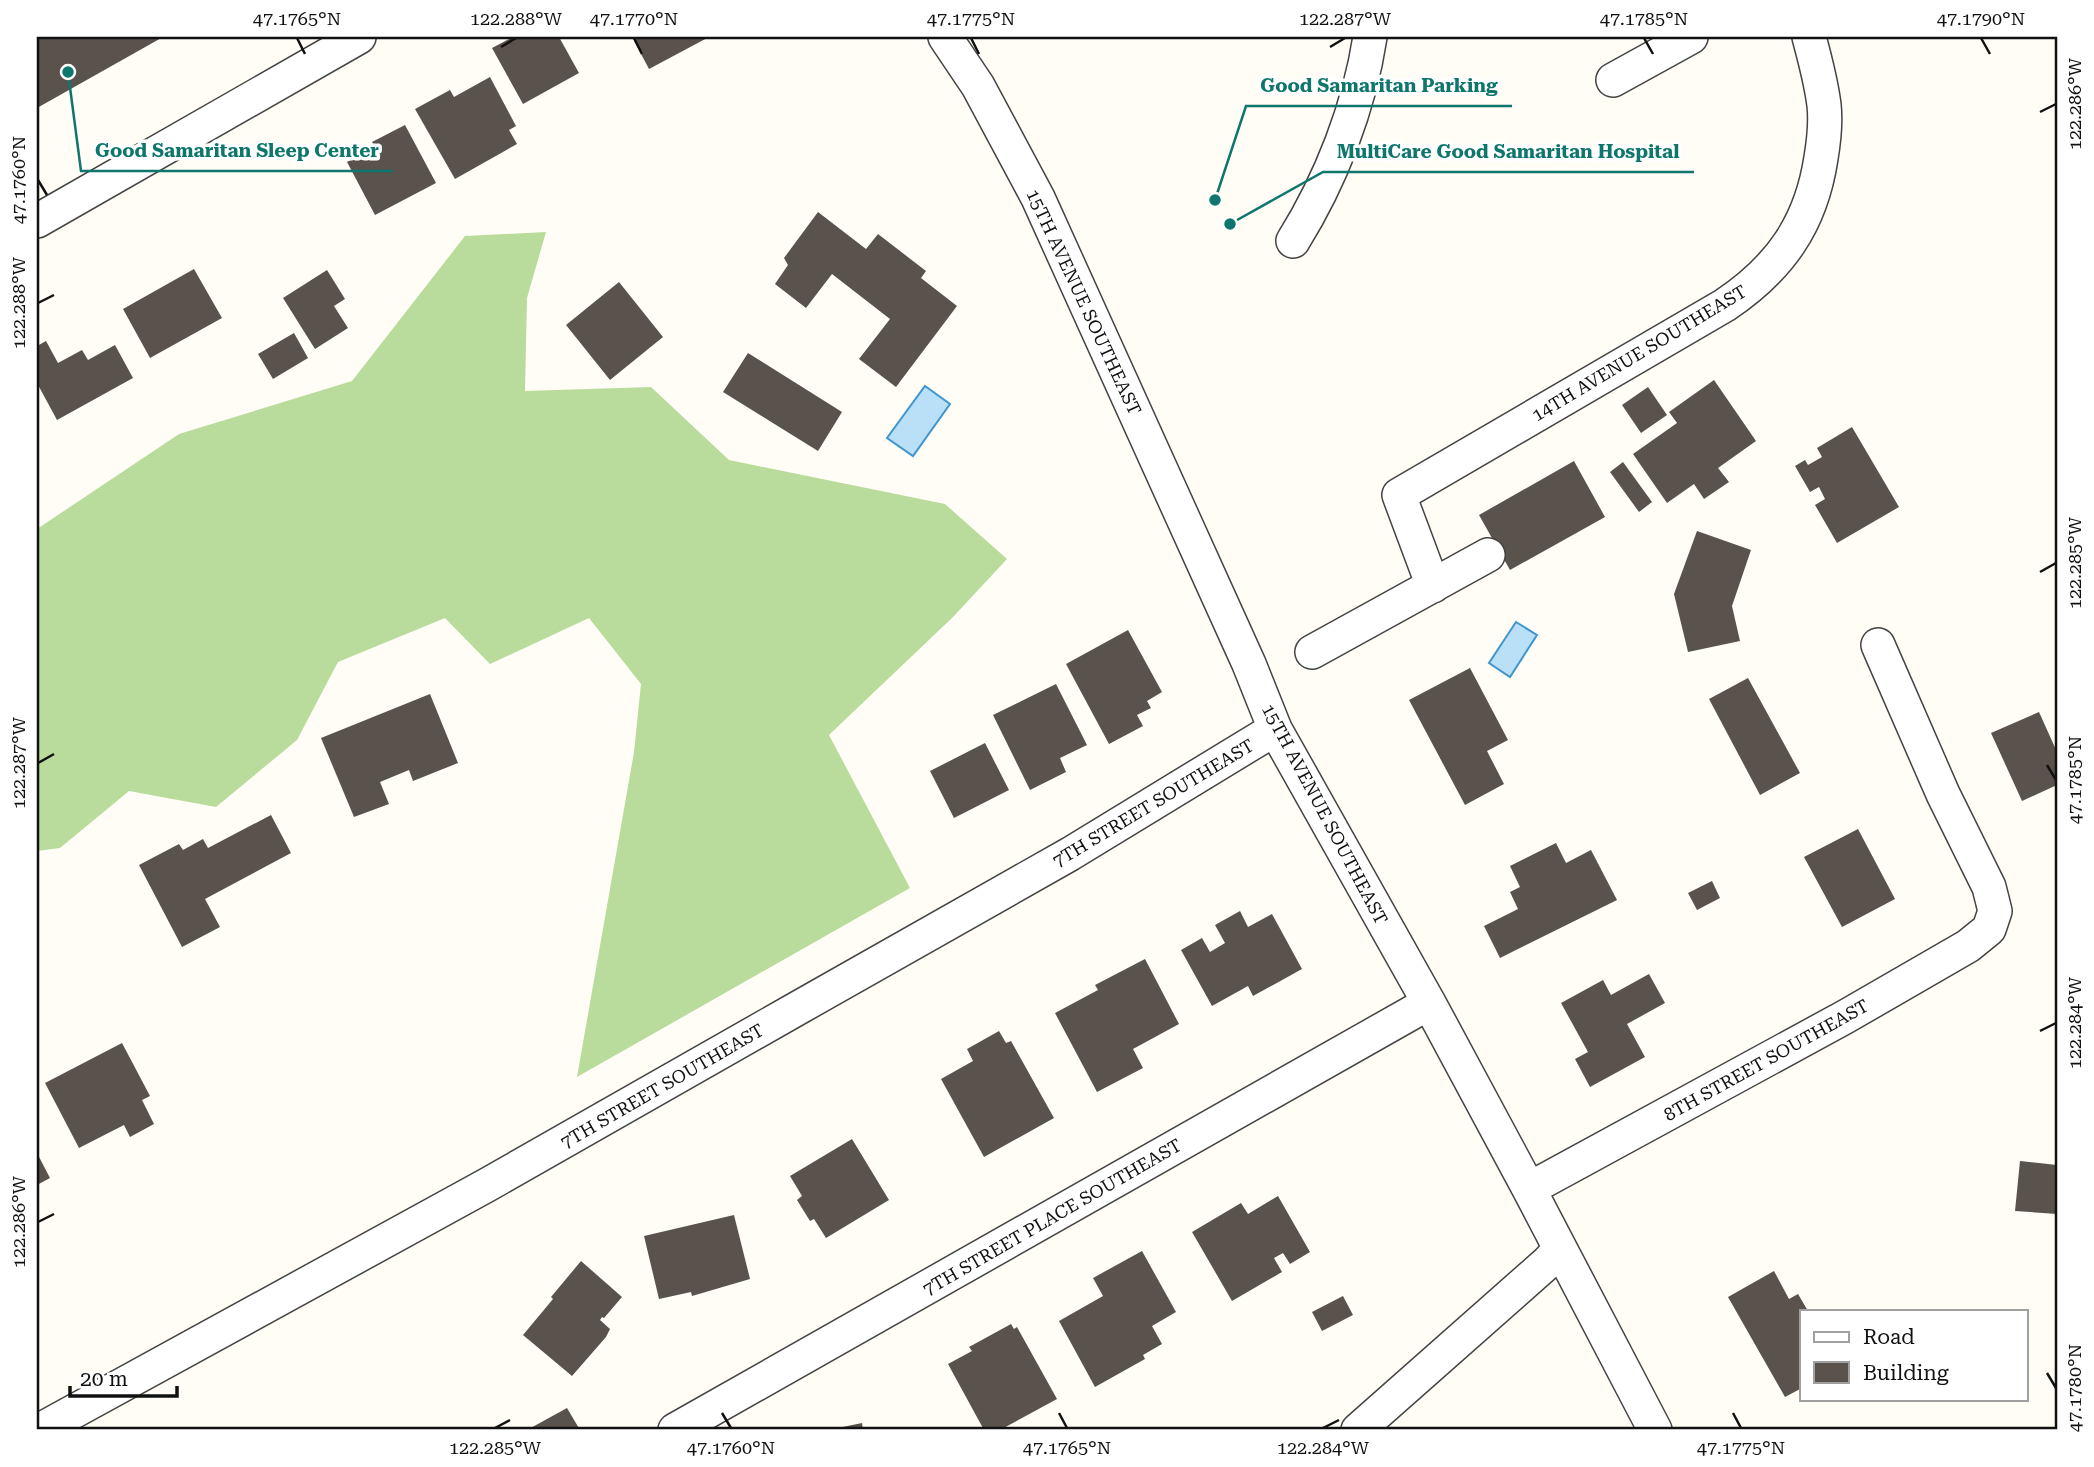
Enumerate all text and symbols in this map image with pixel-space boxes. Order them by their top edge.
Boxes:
text: 47.1765°N [253,8,341,29]
text: 122.288°W [470,8,563,29]
text: 47.1770°N [590,8,678,29]
text: 47.1775°N [927,8,1015,29]
text: 122.287°W [1299,8,1392,29]
text: 47.1785°N [1600,8,1688,29]
text: 47.1790°N [1937,8,2025,29]
text: 122.286°W [2064,57,2085,150]
callout: Good Samaritan Parking [1246,66,1512,106]
text: Good Samaritan Parking [1260,74,1498,97]
callout: Good Samaritan Sleep Center [81,131,393,171]
callout: MultiCare Good Samaritan Hospital [1323,132,1694,172]
text: 47.1760°N [8,136,29,224]
text: Good Samaritan Sleep Center [95,139,379,162]
text: MultiCare Good Samaritan Hospital [1337,140,1679,163]
street label: 15TH AVENUE SOUTHEAST [1022,186,1146,418]
text: 122.288°W [8,256,29,349]
street label: 14TH AVENUE SOUTHEAST [1528,280,1750,426]
text: 122.285°W [2064,516,2085,609]
street label: 15TH AVENUE SOUTHEAST [1258,700,1392,928]
text: 122.287°W [8,716,29,809]
street label: 7TH STREET SOUTHEAST [1049,735,1257,871]
text: 47.1785°N [2064,736,2085,824]
text: 122.284°W [2064,976,2085,1069]
street label: 8TH STREET SOUTHEAST [1660,995,1872,1125]
street label: 7TH STREET SOUTHEAST [557,1019,767,1153]
street label: 7TH STREET PLACE SOUTHEAST [919,1134,1185,1300]
text: 122.286°W [8,1175,29,1268]
legend [1800,1310,2028,1400]
text: Road [1863,1325,1915,1349]
text: 47.1780°N [2064,1344,2085,1432]
scale bar [70,1355,177,1399]
text: Building [1863,1361,1949,1385]
text: 20 m [80,1367,128,1391]
text: 122.285°W [449,1437,542,1458]
text: 47.1760°N [687,1437,775,1458]
text: 47.1765°N [1023,1437,1111,1458]
text: 122.284°W [1277,1437,1370,1458]
text: 47.1775°N [1697,1437,1785,1458]

